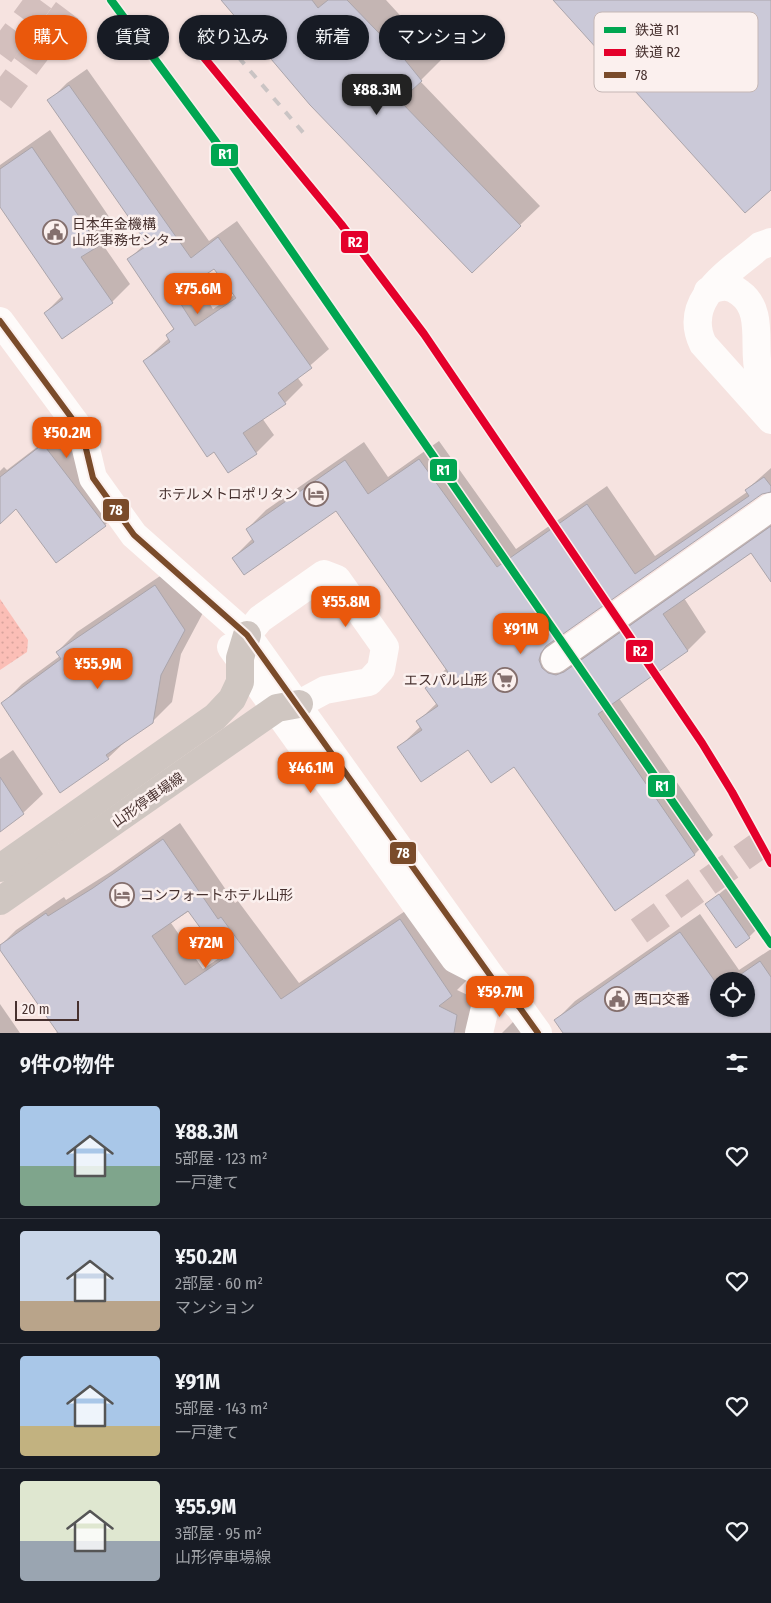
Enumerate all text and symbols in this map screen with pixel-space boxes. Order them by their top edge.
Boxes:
legend [594,12,758,92]
chip: 購入 [15,15,87,60]
chip: 賃貸 [97,15,169,60]
chip: 絞り込み [179,15,287,60]
chip: 新着 [297,15,369,60]
chip: マンション [379,15,505,60]
text: 鉄道 R1 [635,22,679,39]
text: 鉄道 R2 [635,44,680,61]
text: 78 [635,67,647,84]
pin: ¥88.3M [336,74,418,116]
text: ¥88.3M [353,80,401,99]
line badge: R1 [210,143,239,167]
text: R1 [218,146,232,163]
place label: 日本年金機構 山形事務センター [72,216,184,249]
public building icon: 日本年金機構 山形事務センター [42,219,68,245]
line badge: R2 [340,230,369,254]
text: R2 [348,234,363,251]
pin: ¥75.6M [157,272,239,315]
text: ¥75.6M [175,279,221,298]
pin: ¥50.2M [26,416,108,459]
text: ¥50.2M [43,423,91,442]
line badge: R1 [429,458,458,482]
text: R1 [436,462,450,479]
hotel icon: ホテルメトロポリタン [303,481,329,507]
place label: ホテルメトロポリタン [158,486,298,503]
line badge: 78 [102,498,130,522]
text: 78 [109,502,123,519]
pin: ¥55.8M [305,586,387,628]
text: ¥55.8M [322,592,370,611]
pin: ¥91M [491,612,551,655]
text: ¥91M [504,619,538,638]
line badge: R2 [625,639,654,663]
text: R2 [633,643,648,660]
pin: ¥55.9M [57,648,139,690]
text: ¥55.9M [75,654,121,673]
supermarket icon: エスパル山形 [492,667,518,693]
place label: エスパル山形 [404,672,488,689]
pin: ¥46.1M [270,752,352,794]
text: ¥46.1M [289,758,333,777]
street label: 山形停車場線 [109,769,187,831]
line badge: R1 [647,774,676,798]
text: R1 [655,778,669,795]
line badge: 78 [389,841,417,865]
text: 78 [396,845,410,862]
hotel icon: コンフォートホテル山形 [109,882,135,908]
place label: コンフォートホテル山形 [140,887,294,904]
pin: ¥72M [176,926,236,969]
text: ¥72M [189,933,223,952]
map controls [710,972,755,1017]
button: locate [710,972,755,1017]
pin: ¥59.7M [459,976,541,1018]
text: ¥59.7M [477,982,523,1001]
public building icon: 西口交番 [604,986,630,1012]
place label: 西口交番 [634,991,690,1008]
scale bar [15,998,79,1021]
text: 20 m [22,1001,50,1018]
icon: filters [723,1049,751,1077]
text: 9件の物件 [20,1052,115,1078]
text: ¥88.3M [175,1119,238,1145]
icon: home [60,1126,120,1186]
icon: heart [723,1142,751,1170]
text: 5部屋 · 123 m² [175,1149,268,1168]
text: 一戸建て [175,1173,239,1192]
text: ¥50.2M [175,1244,237,1270]
icon: home [60,1251,120,1311]
icon: heart [723,1267,751,1295]
text: 2部屋 · 60 m² [175,1274,263,1293]
text: マンション [175,1298,255,1317]
text: ¥91M [175,1369,220,1395]
icon: home [60,1376,120,1436]
icon: heart [723,1392,751,1420]
text: 5部屋 · 143 m² [175,1399,268,1418]
text: 一戸建て [175,1423,239,1442]
text: ¥55.9M [175,1494,237,1520]
icon: home [60,1501,120,1561]
icon: heart [723,1517,751,1545]
text: 3部屋 · 95 m² [175,1524,262,1543]
text: 山形停車場線 [175,1548,271,1567]

